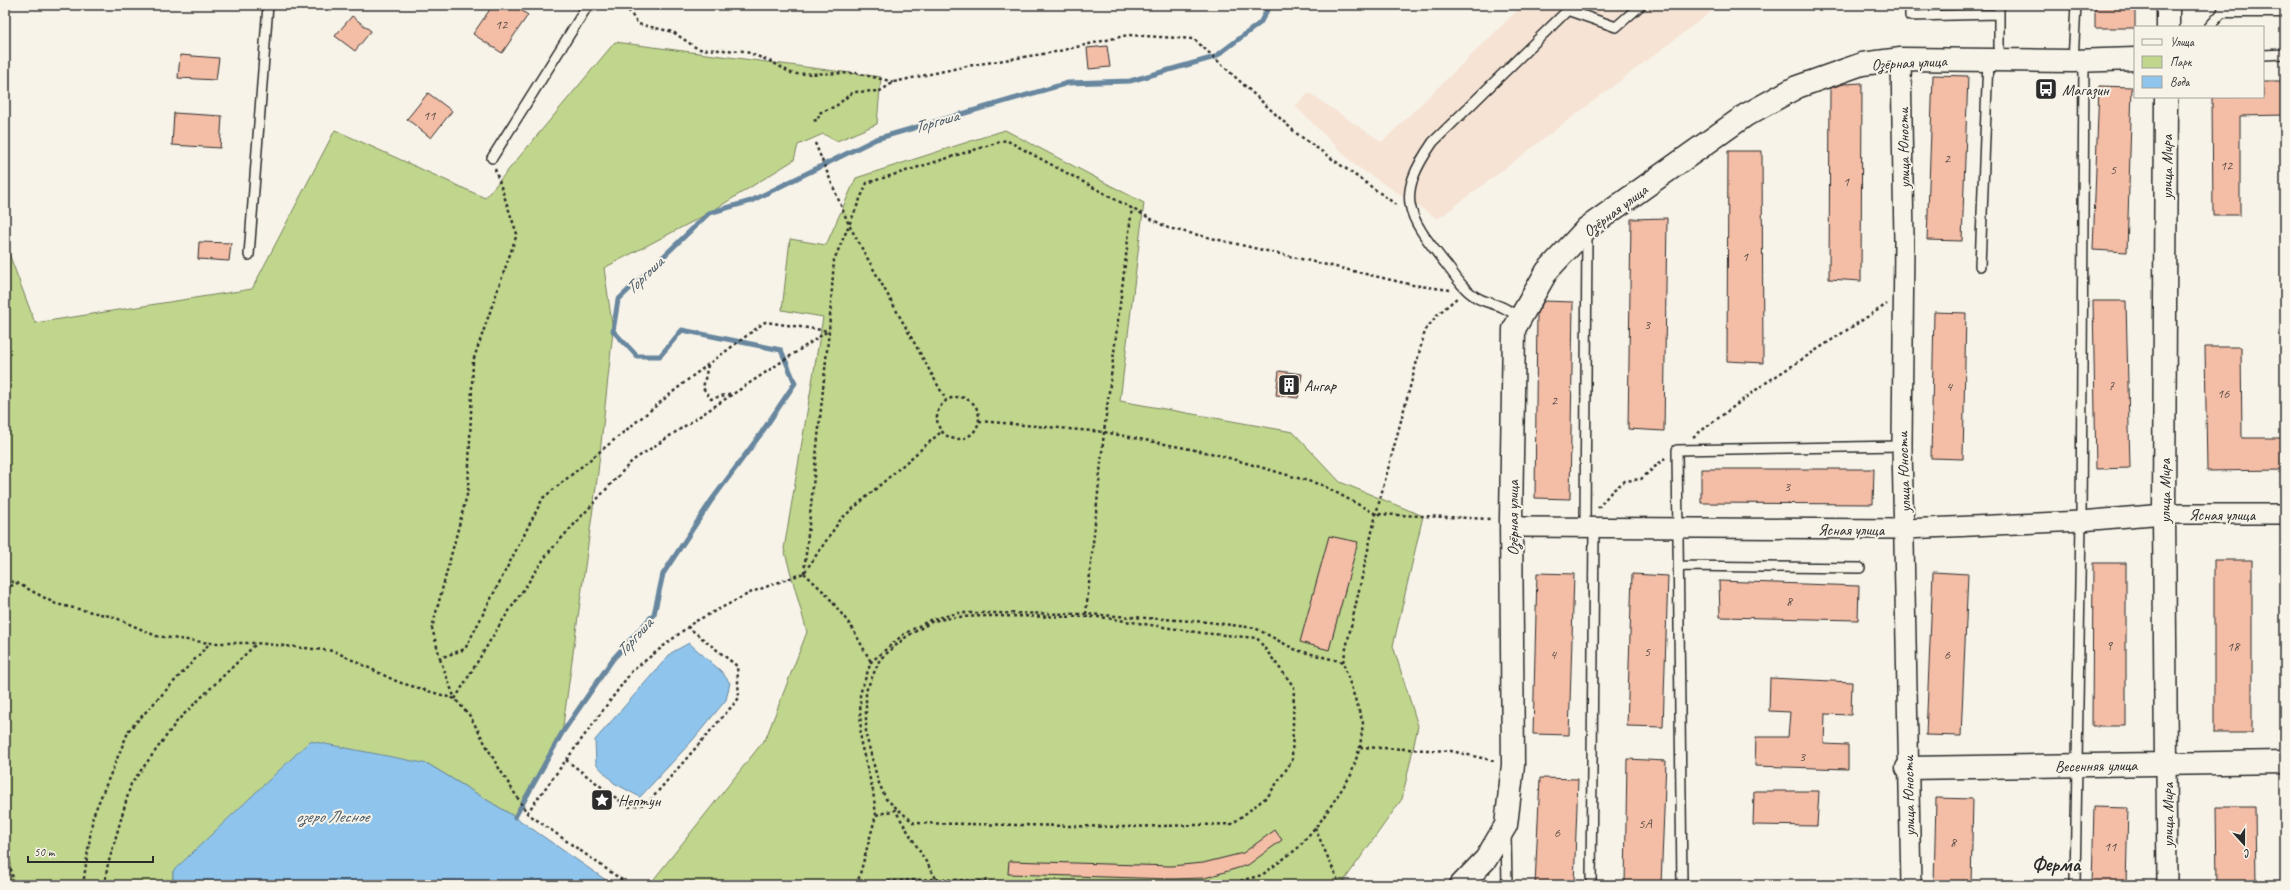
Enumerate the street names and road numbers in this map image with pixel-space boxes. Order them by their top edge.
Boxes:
street label: Озёрная улица [1871,51,1949,75]
street label: улица Юности [1893,106,1915,190]
street label: улица Мира [2157,133,2177,200]
street label: Озёрная улица [1579,179,1653,241]
street label: улица Юности [1893,430,1915,514]
street label: улица Мира [2155,457,2175,524]
street label: Озёрная улица [1503,479,1523,556]
street label: Ясная улица [2189,505,2257,525]
street label: Ясная улица [1818,520,1886,540]
street label: улица Юности [1898,754,1920,838]
street label: Весенняя улица [2055,755,2138,777]
street label: улица Мира [2158,781,2178,848]

